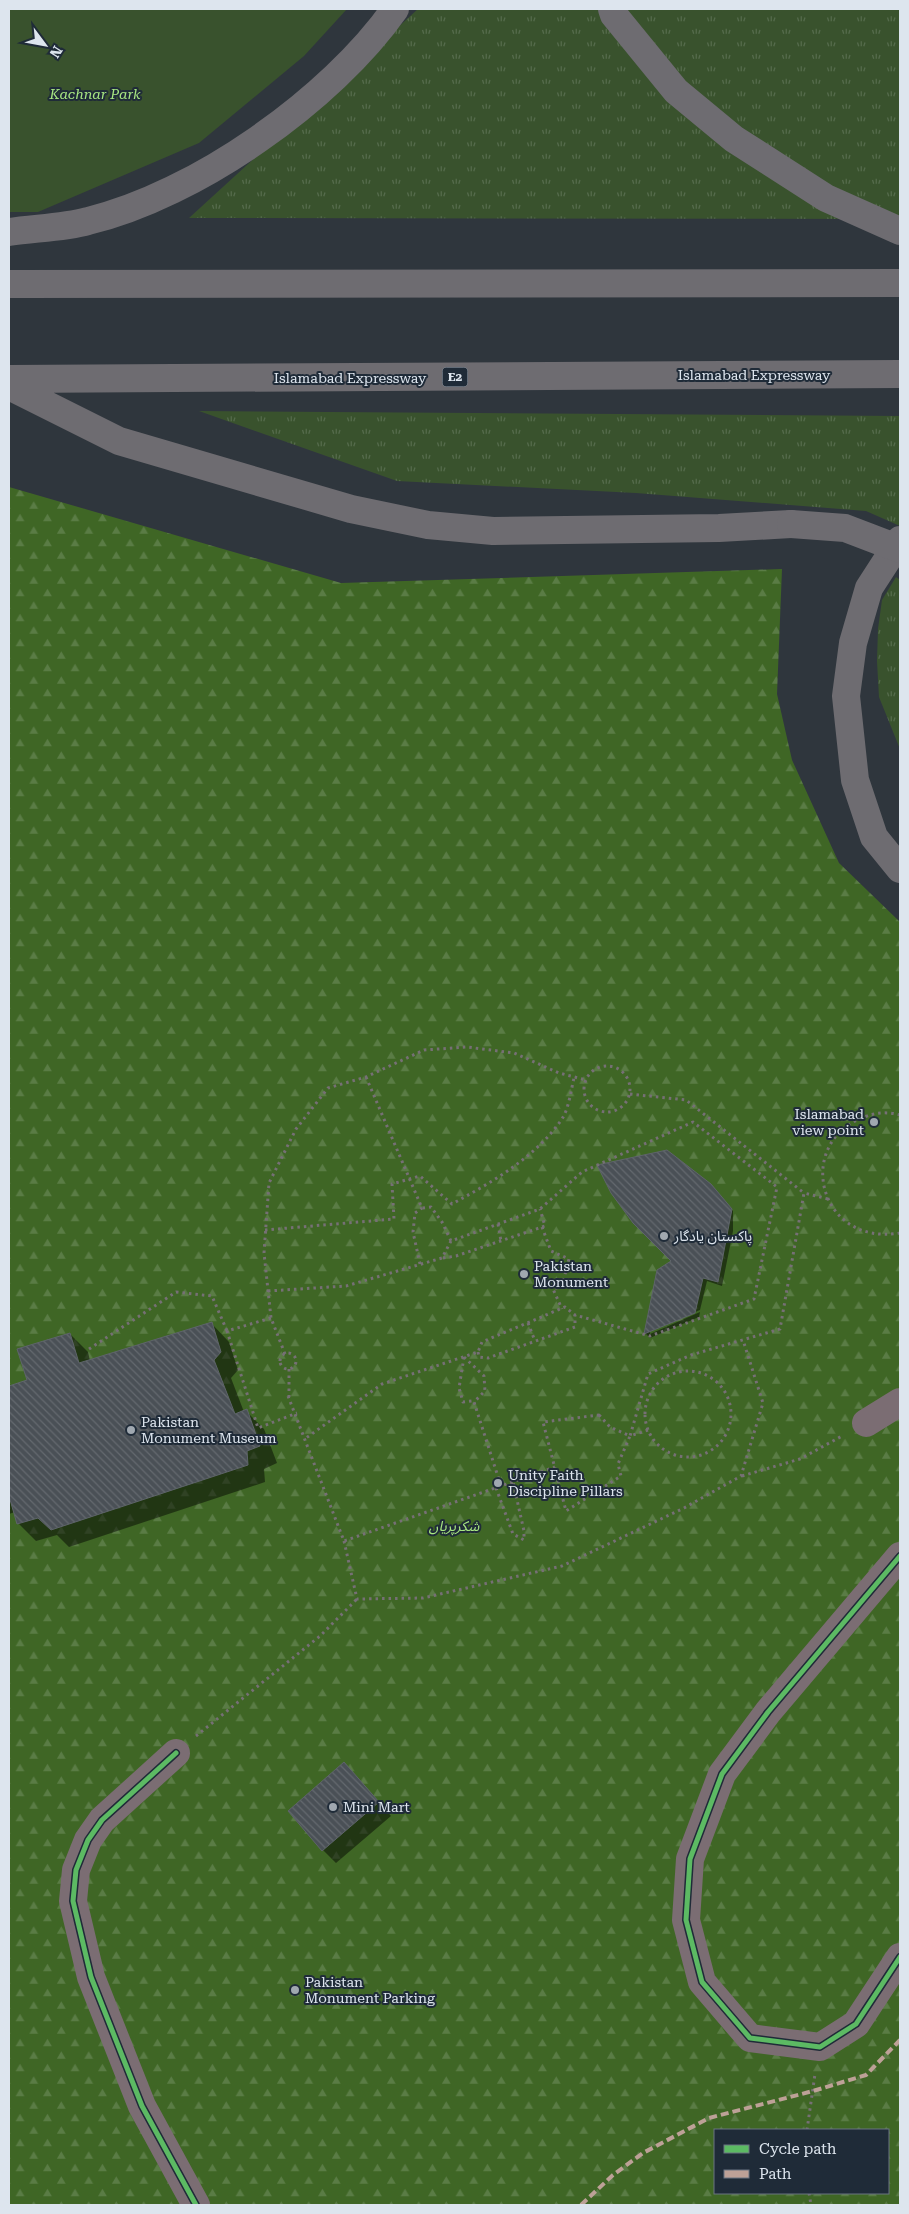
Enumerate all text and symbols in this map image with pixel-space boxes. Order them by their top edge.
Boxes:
north arrow [20,20,70,70]
text: N [46,43,66,61]
park label: Kachnar Park [48,86,141,102]
street label: Islamabad Expressway [678,367,831,383]
road number: E2 [442,368,468,387]
street label: Islamabad Expressway [274,370,427,386]
place label: Islamabad view point [792,1106,864,1138]
marker: Islamabad view point [868,1116,880,1128]
place label: پاکستان یادگار [673,1228,752,1246]
marker: پاکستان یادگار [658,1230,670,1242]
place label: Pakistan Monument [534,1258,608,1290]
marker: Pakistan Monument [518,1268,530,1280]
place label: Pakistan Monument Museum [141,1414,277,1446]
marker: Pakistan Monument Museum [125,1424,137,1436]
place label: Unity Faith Discipline Pillars [508,1467,623,1499]
marker: Unity Faith Discipline Pillars [492,1477,504,1489]
park label: شکرپریاں [429,1518,480,1536]
place label: Mini Mart [343,1799,410,1815]
marker: Mini Mart [327,1801,339,1813]
place label: Pakistan Monument Parking [305,1974,435,2006]
marker: Pakistan Monument Parking [289,1984,301,1996]
legend [714,2129,889,2194]
text: Cycle path [759,2140,837,2158]
text: Path [759,2165,792,2183]

